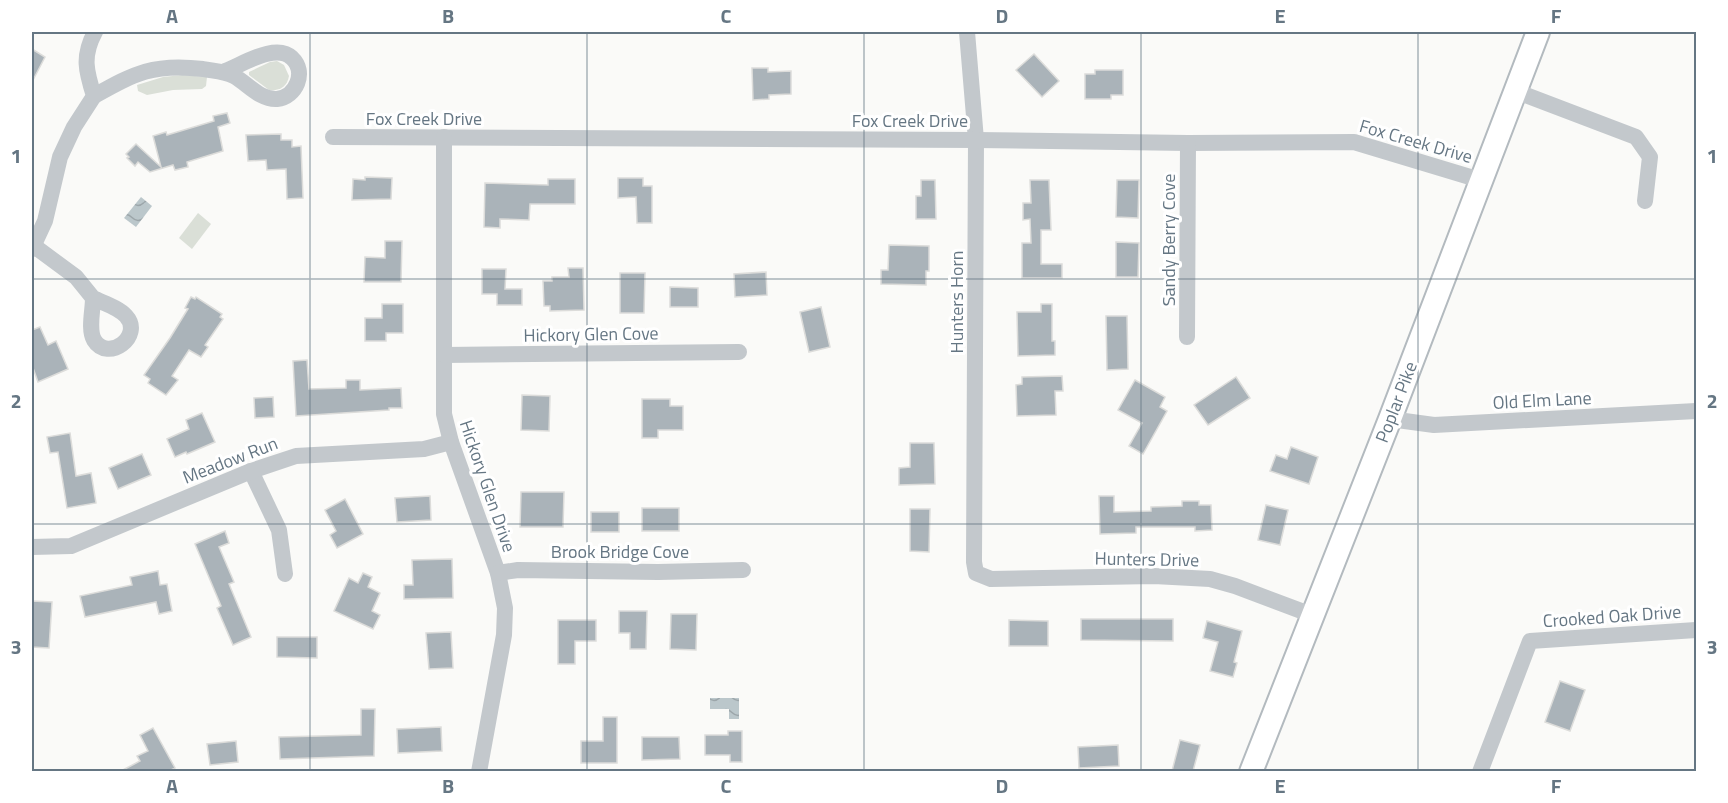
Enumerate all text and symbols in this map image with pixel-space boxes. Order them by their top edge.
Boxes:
text: A [166,0,178,31]
text: B [442,0,454,31]
text: C [721,0,732,31]
text: D [996,0,1008,31]
text: E [1274,0,1286,31]
text: F [1551,0,1562,31]
street label: Fox Creek Drive [366,105,482,132]
street label: Fox Creek Drive [852,107,968,134]
street label: Fox Creek Drive [1356,112,1476,170]
text: 1 [10,140,22,171]
text: 1 [1706,140,1718,171]
street label: Sandy Berry Cove [1155,174,1182,306]
street label: Hunters Horn [943,251,970,353]
street label: Hickory Glen Cove [523,319,659,349]
street label: Poplar Pike [1368,357,1424,447]
street label: Old Elm Lane [1492,384,1592,416]
text: 2 [10,385,22,416]
text: 2 [1706,385,1718,416]
street label: Hickory Glen Drive [453,416,523,556]
street label: Meadow Run [178,429,282,491]
street label: Brook Bridge Cove [551,538,689,565]
street label: Hunters Drive [1094,545,1200,573]
street label: Crooked Oak Drive [1542,598,1682,634]
text: 3 [10,631,22,662]
text: 3 [1706,631,1718,662]
text: A [166,770,178,801]
text: B [442,770,454,801]
text: C [721,770,732,801]
text: D [996,770,1008,801]
text: E [1274,770,1286,801]
text: F [1551,770,1562,801]

